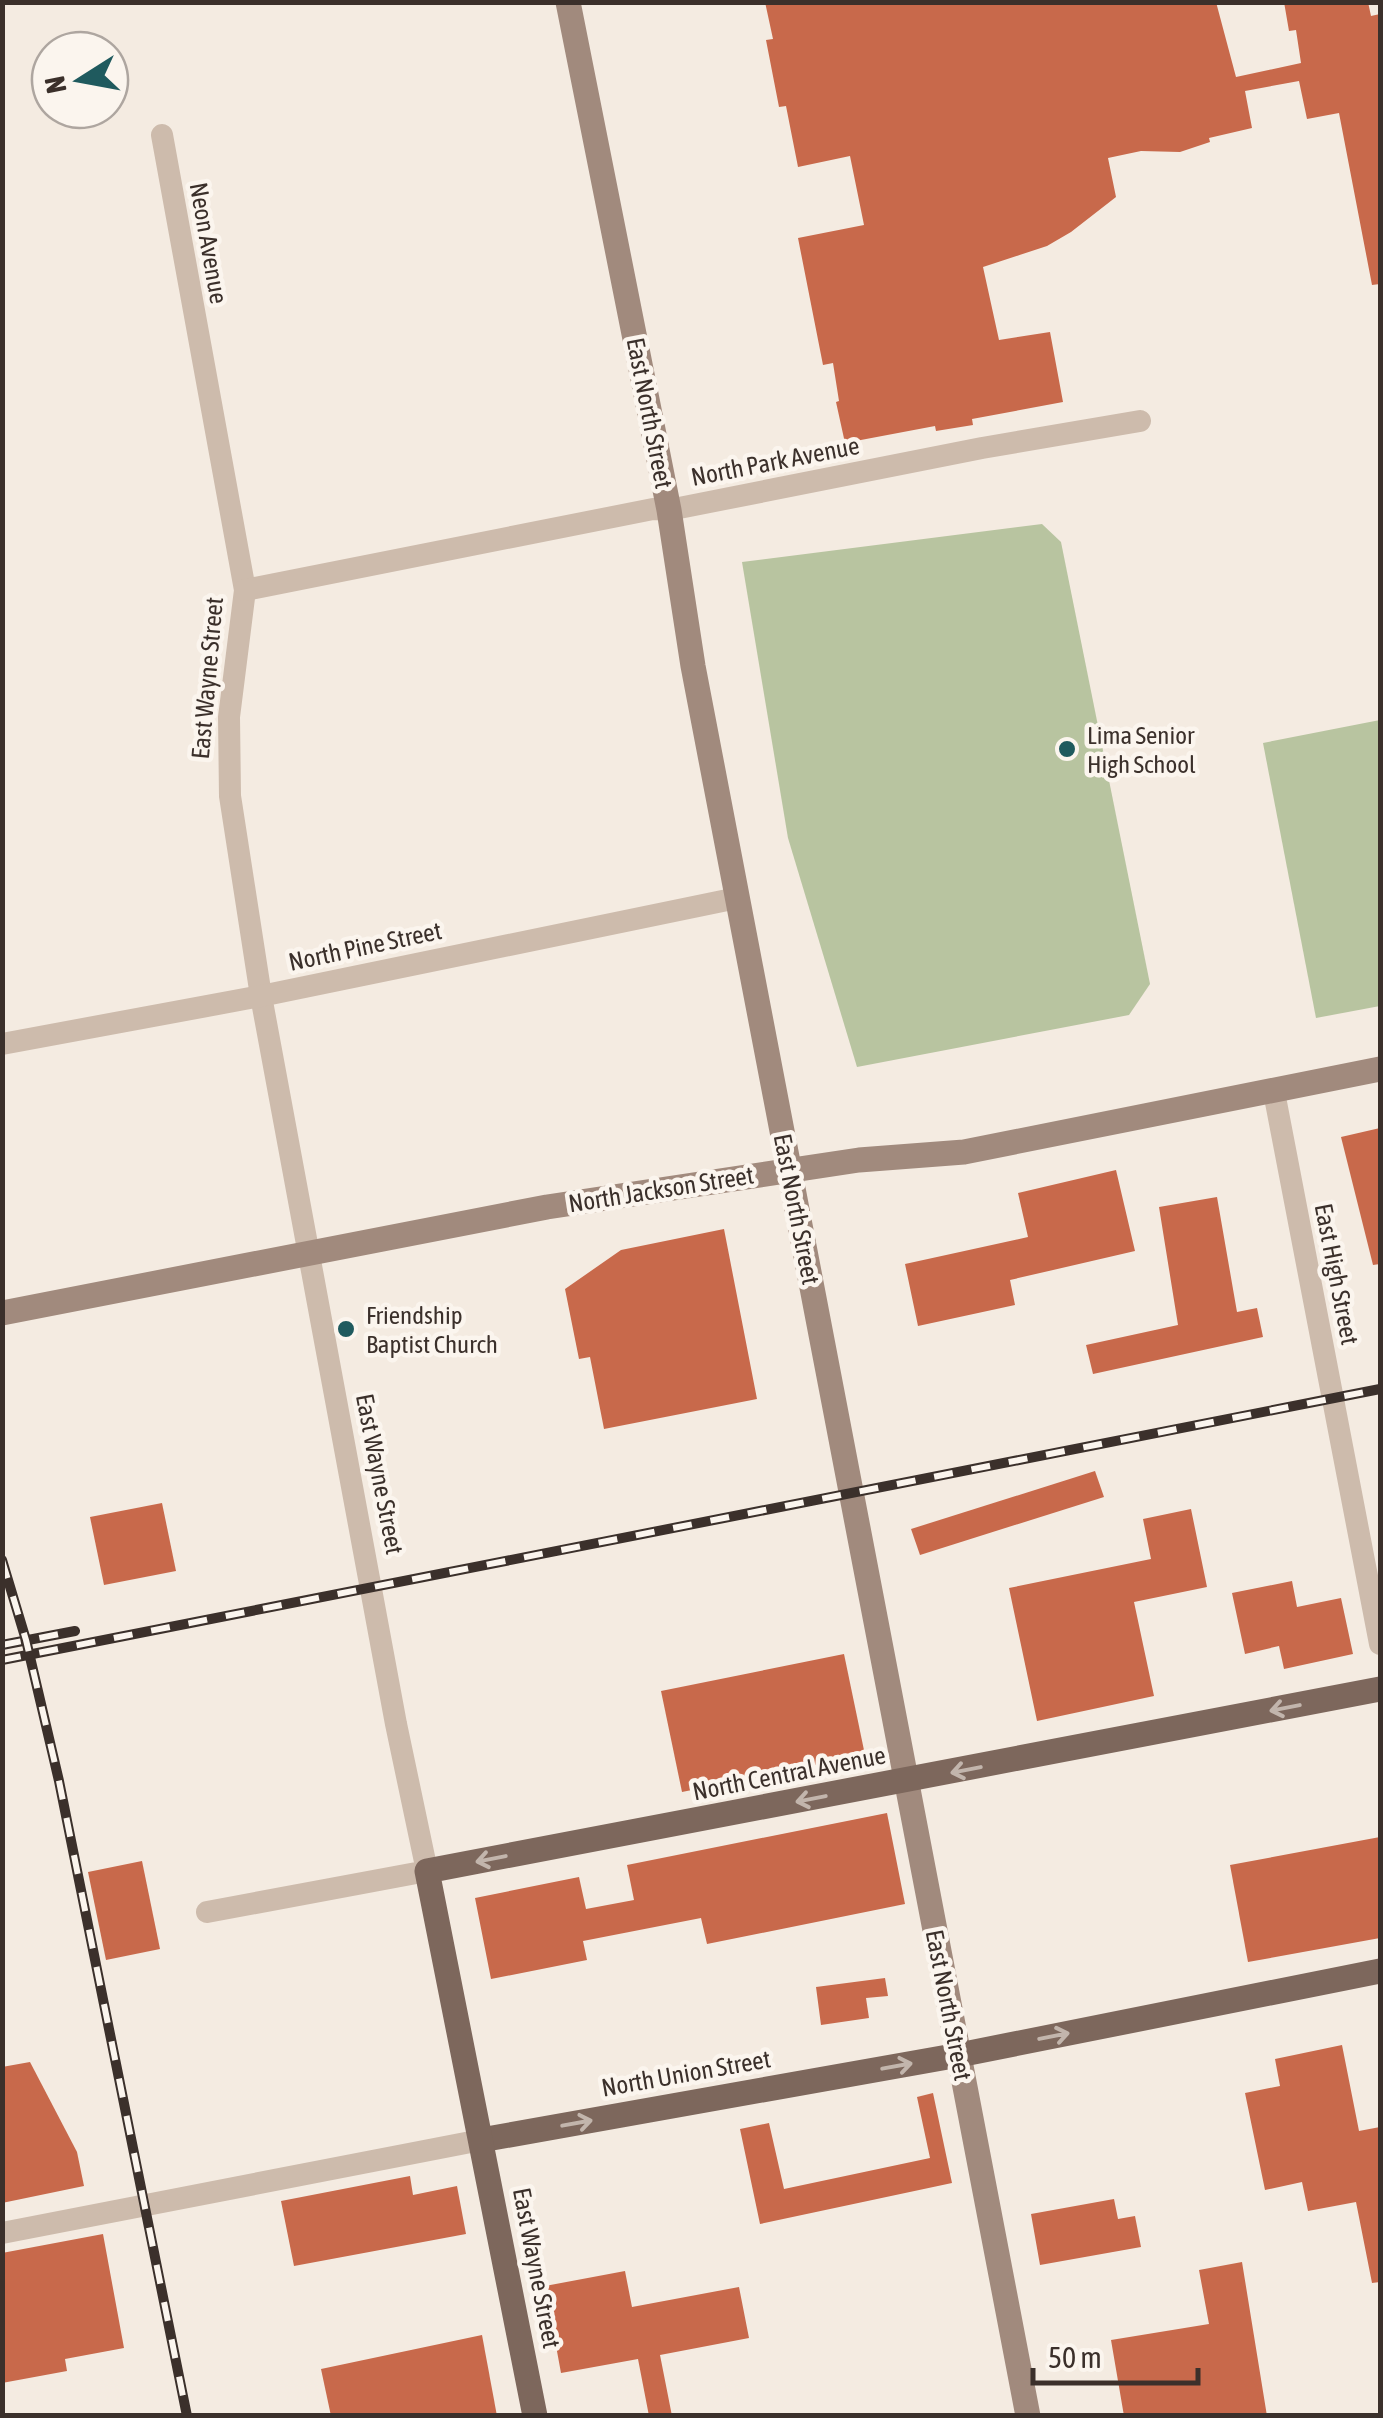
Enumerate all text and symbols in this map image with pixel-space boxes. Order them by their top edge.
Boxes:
north arrow [30,30,130,130]
text: N [38,74,73,96]
street label: Neon Avenue [185,180,233,306]
street label: East North Street [622,335,678,491]
street label: North Park Avenue [689,431,861,491]
street label: East Wayne Street [186,596,228,760]
place label: Lima Senior High School [1087,721,1196,778]
marker: Lima Senior High School [1056,738,1078,760]
street label: North Pine Street [286,916,444,976]
street label: East North Street [769,1131,825,1287]
street label: North Jackson Street [566,1161,756,1217]
street label: East High Street [1310,1201,1364,1347]
place label: Friendship Baptist Church [366,1301,498,1358]
marker: Friendship Baptist Church [335,1318,357,1340]
street label: East Wayne Street [351,1391,409,1557]
one-way arrow [1270,1699,1302,1718]
street label: North Central Avenue [690,1741,888,1805]
one-way arrow [951,1761,983,1780]
one-way arrow [795,1790,827,1809]
one-way arrow [475,1850,508,1869]
street label: East North Street [921,1927,977,2083]
one-way arrow [1038,2025,1070,2044]
street label: North Union Street [599,2044,773,2102]
one-way arrow [881,2056,913,2075]
one-way arrow [561,2113,593,2132]
street label: East Wayne Street [508,2185,566,2351]
scale bar [1033,2323,1198,2385]
text: 50 m [1048,2340,1102,2374]

